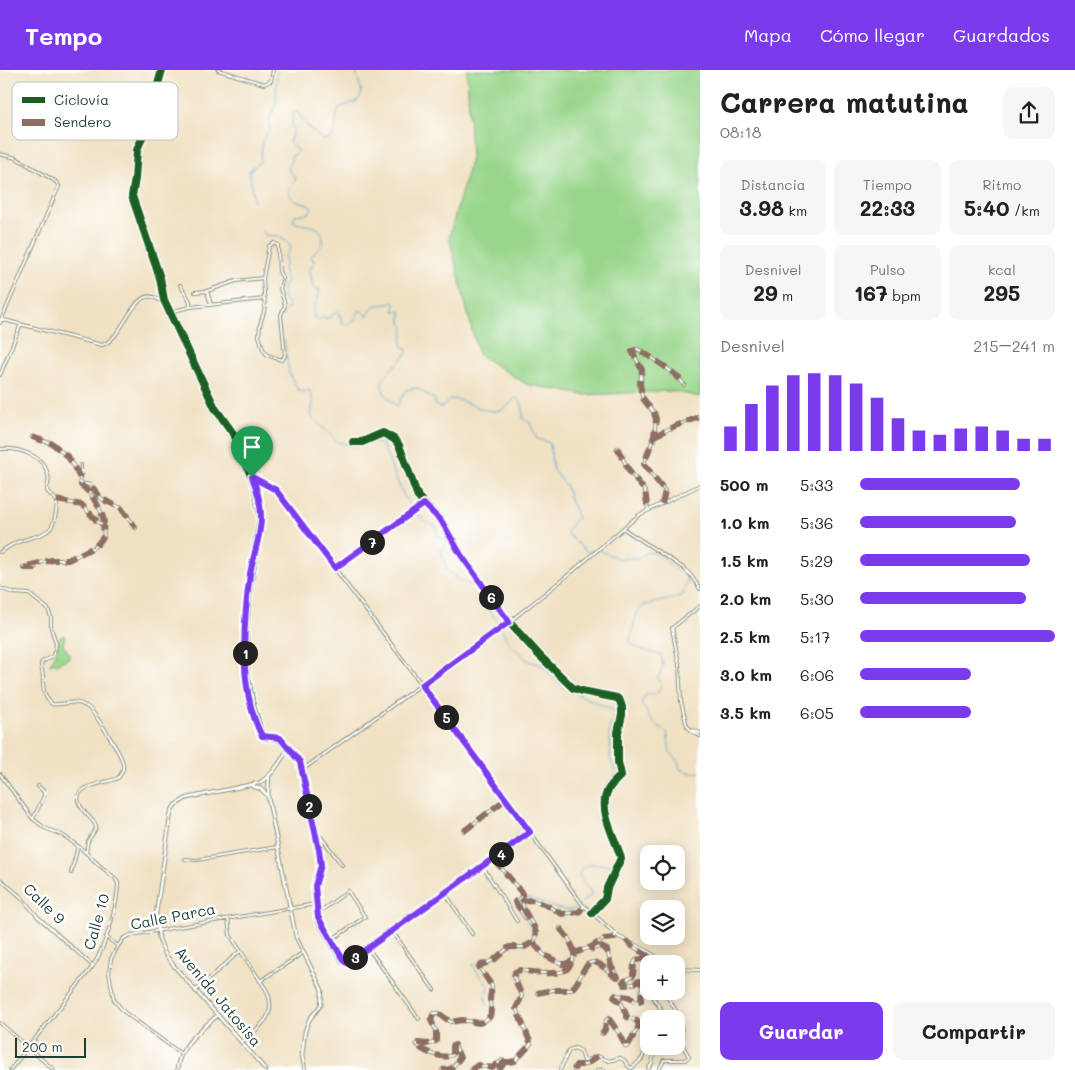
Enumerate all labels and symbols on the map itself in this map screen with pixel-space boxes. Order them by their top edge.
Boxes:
legend [12,82,178,140]
text: Ciclovía [54,90,109,109]
text: Sendero [54,112,111,131]
pin [231,426,273,477]
pin: 7 [360,530,384,554]
pin: 6 [478,584,504,610]
pin: 1 [232,640,258,666]
pin: 5 [434,704,458,730]
pin: 2 [296,794,322,818]
pin: 4 [488,842,514,866]
street label: Calle 9 [20,879,70,928]
street label: Calle 10 [78,891,114,952]
street label: Calle Parca [129,898,217,934]
street label: Avenida Jatosisa [171,942,266,1050]
pin: 3 [342,944,368,970]
scale bar [15,1035,86,1058]

